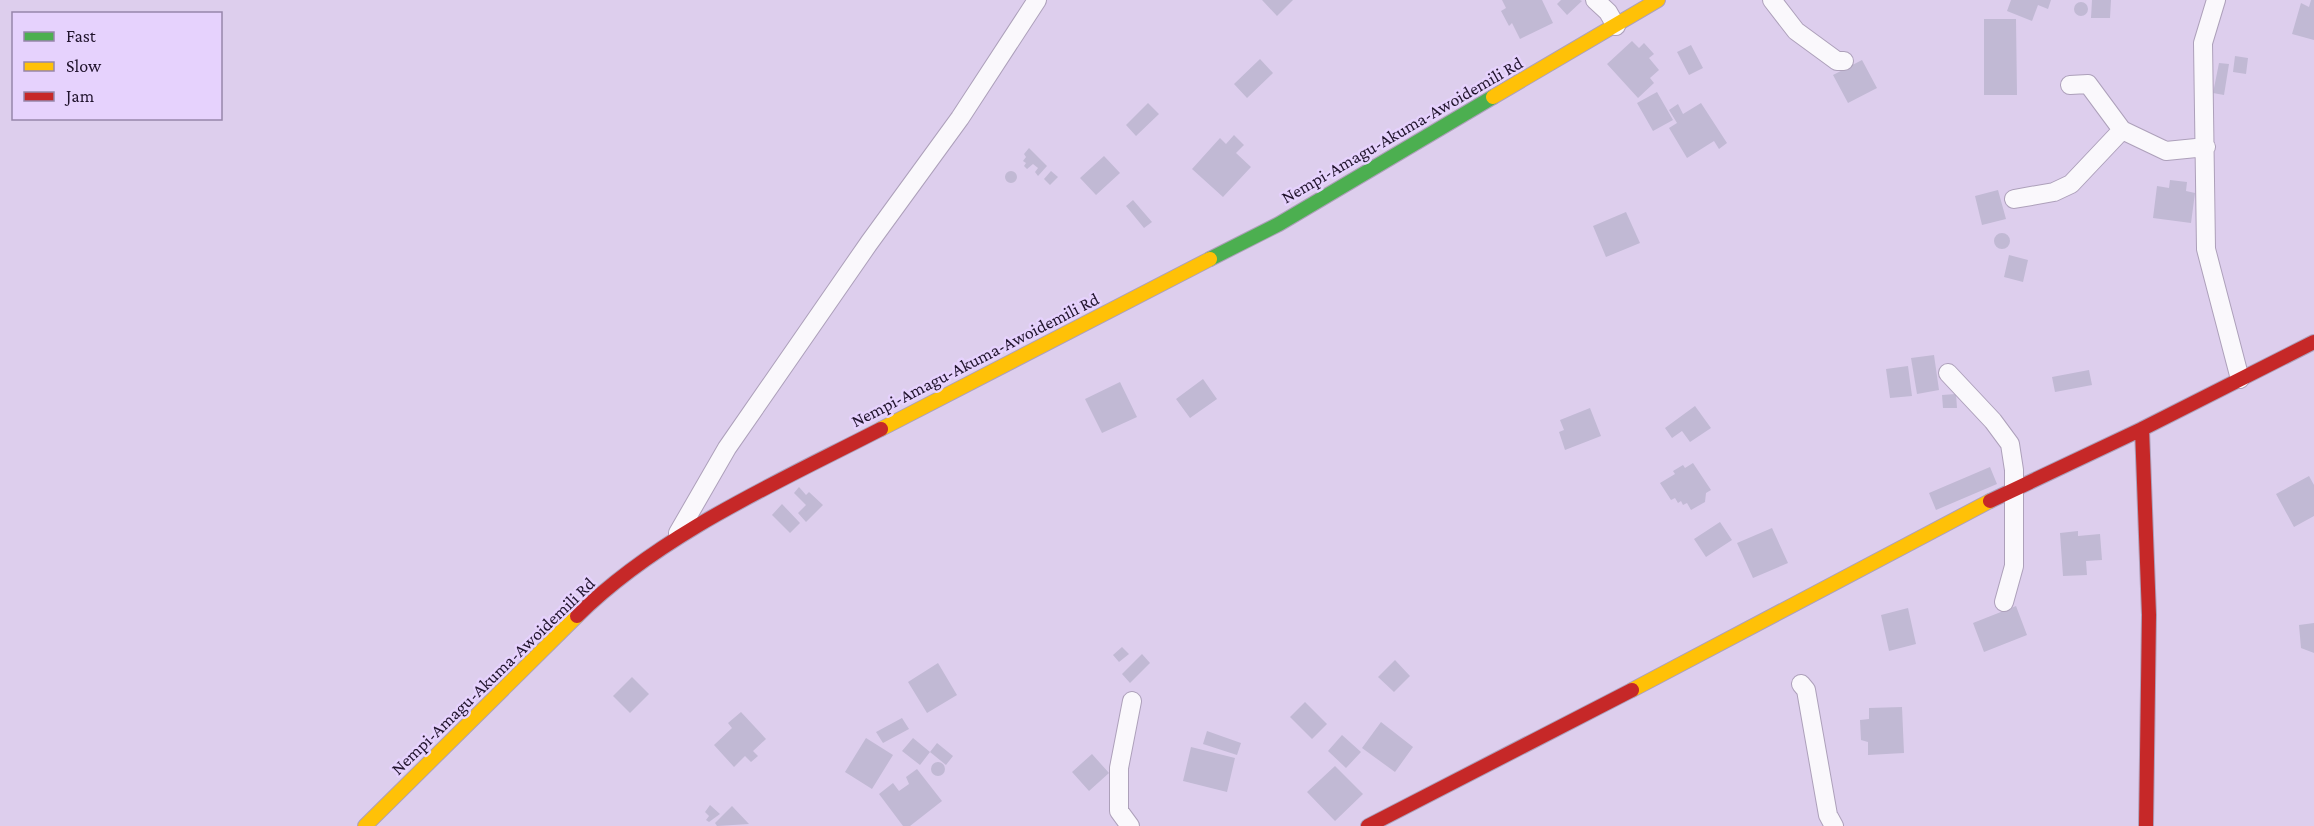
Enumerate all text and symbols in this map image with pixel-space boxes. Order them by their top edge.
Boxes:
legend [12,12,222,120]
text: Fast [66,26,97,46]
street label: Nempi-Amagu-Akuma-Awoidemili Rd [1278,52,1527,207]
text: Slow [66,56,102,76]
text: Jam [64,86,95,106]
street label: Nempi-Amagu-Akuma-Awoidemili Rd [848,288,1103,431]
street label: Nempi-Amagu-Akuma-Awoidemili Rd [387,573,599,779]

